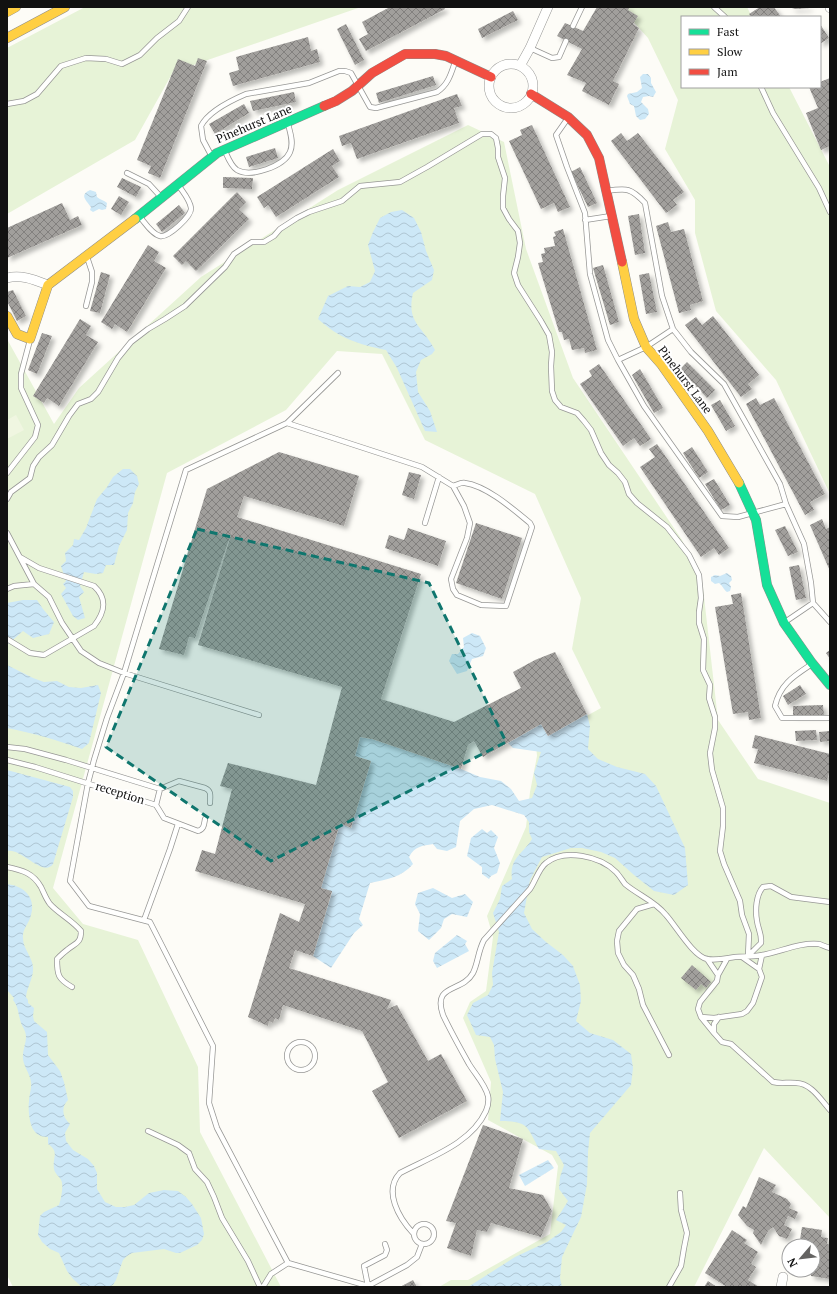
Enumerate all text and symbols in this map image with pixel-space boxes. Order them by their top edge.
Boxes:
legend [681,16,821,88]
text: Fast [717,24,740,39]
text: Slow [717,44,743,59]
text: Jam [717,64,738,79]
street label: Pinehurst Lane [214,101,294,146]
street label: Pinehurst Lane [655,343,716,417]
street label: reception [94,778,147,807]
north arrow [781,1238,821,1278]
text: N [784,1255,800,1270]

